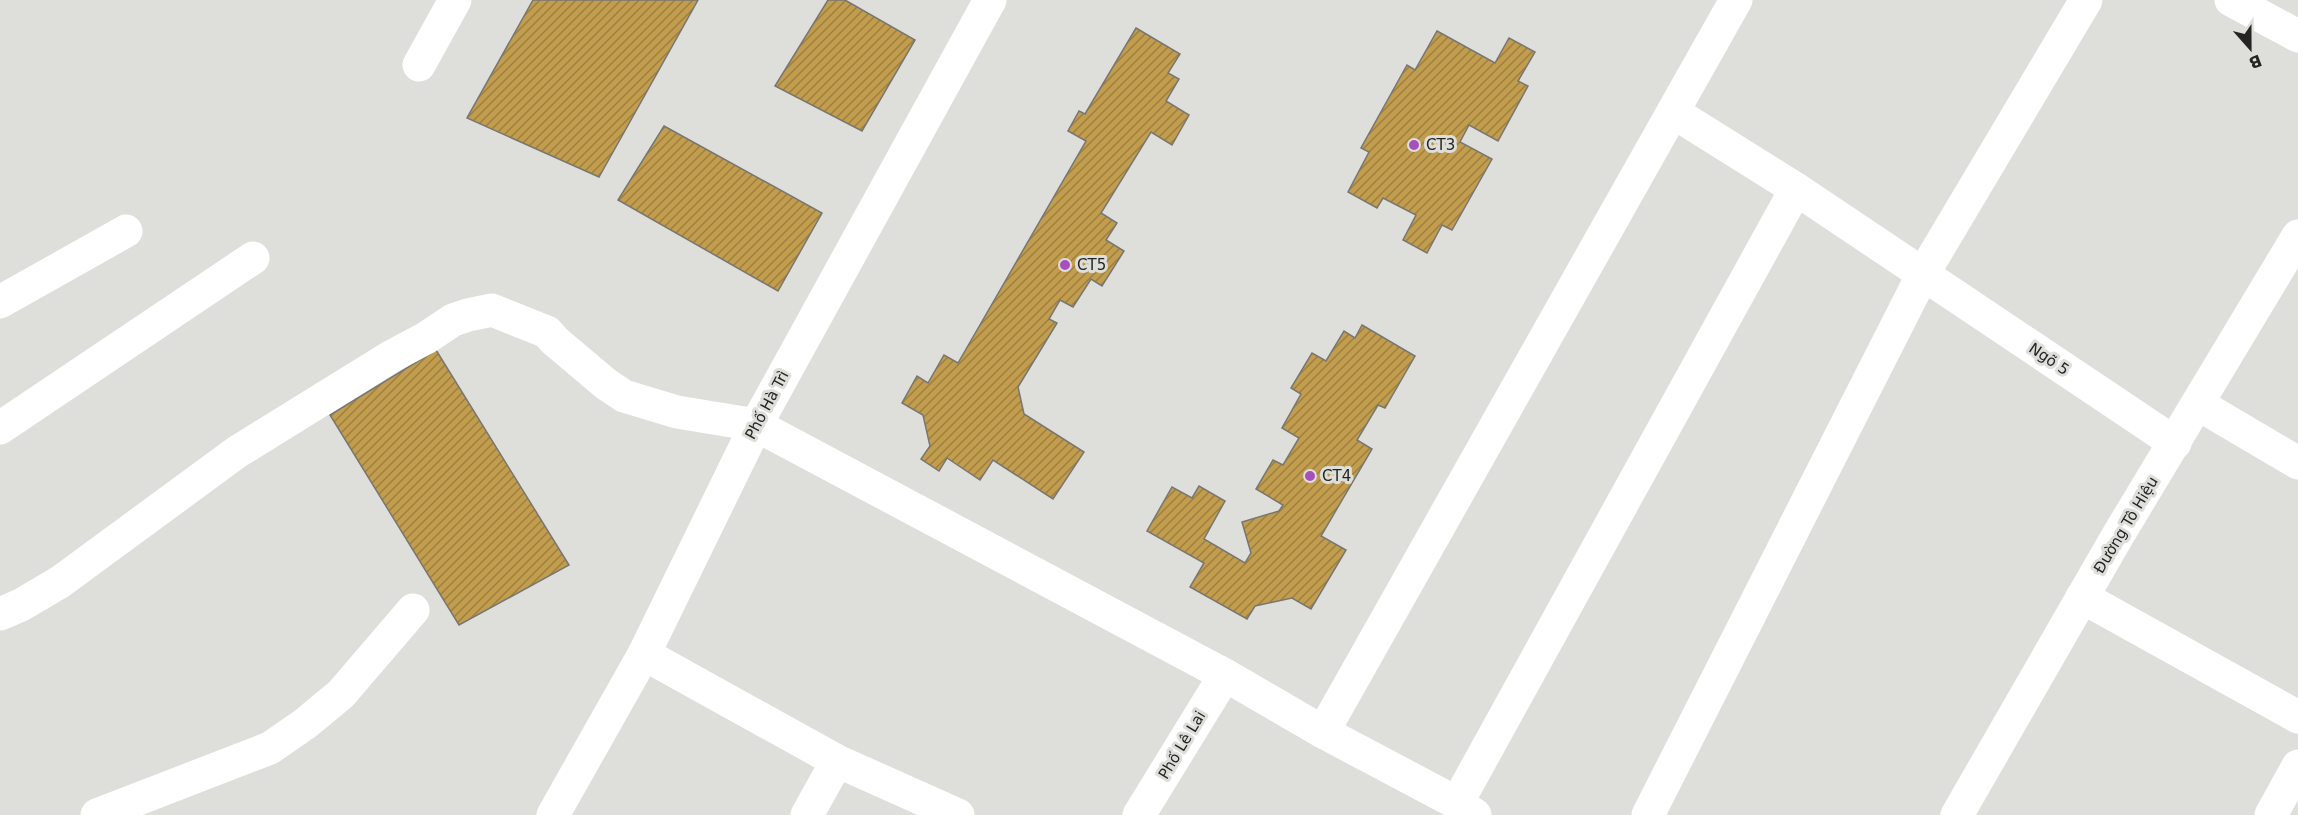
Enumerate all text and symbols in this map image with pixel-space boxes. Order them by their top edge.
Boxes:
north arrow [2220,18,2280,78]
text: B [2246,50,2264,73]
place label: CT3 [1426,136,1455,154]
marker: CT3 [1407,138,1421,152]
place label: CT5 [1077,256,1106,274]
marker: CT5 [1058,258,1072,272]
street label: Ngõ 5 [2026,339,2072,379]
street label: Phố Hà Trì [741,368,793,442]
place label: CT4 [1322,467,1351,485]
marker: CT4 [1303,469,1317,483]
street label: Đường Tô Hiệu [2090,473,2162,577]
street label: Phố Lê Lai [1155,708,1209,782]

